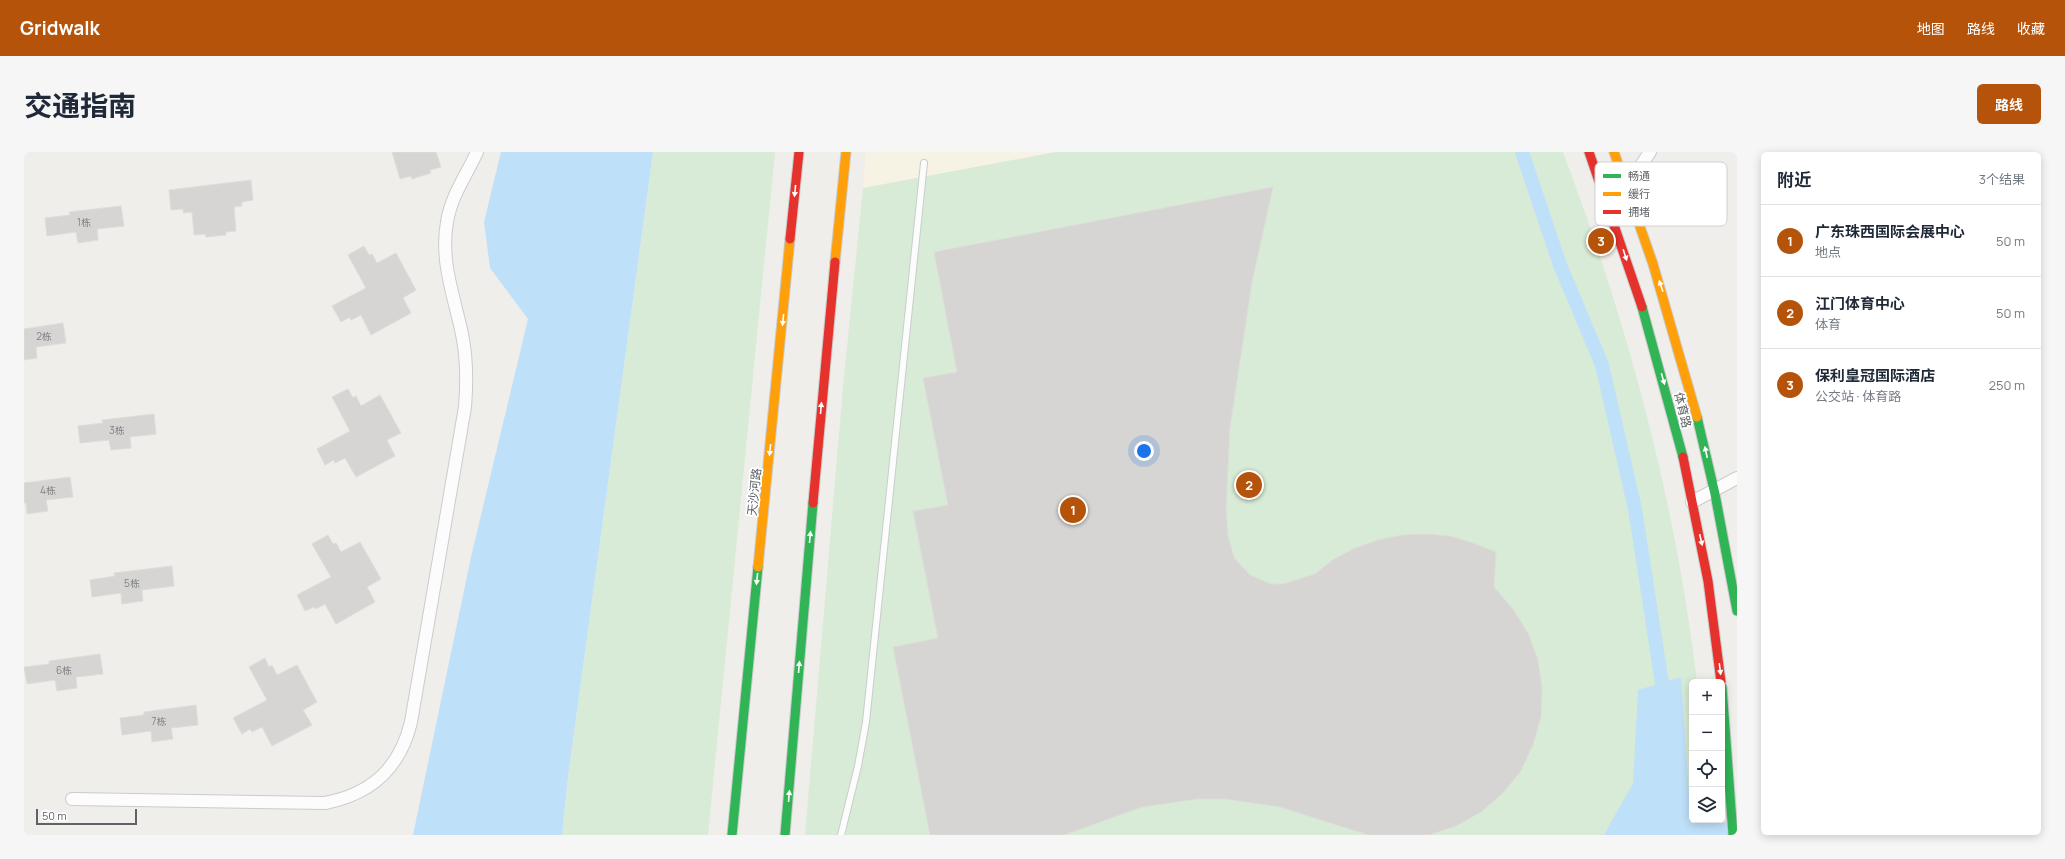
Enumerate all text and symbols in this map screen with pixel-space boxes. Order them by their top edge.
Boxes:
text: Gridwalk [20,15,100,41]
text: 地图 [1917,19,1945,38]
text: 路线 [1967,19,1995,38]
text: 收藏 [2017,19,2045,38]
button: 路线 [1977,84,2041,124]
text: 交通指南 [24,86,136,124]
legend [1595,162,1727,226]
text: 畅通 [1628,168,1650,183]
text: 附近 [1777,168,1811,191]
text: 3个结果 [1979,170,2025,188]
one-way arrow [792,185,799,197]
text: 缓行 [1628,186,1650,201]
text: 拥堵 [1628,204,1650,219]
house number: 1栋 [77,215,91,229]
text: 广东珠西国际会展中心 [1815,221,1965,242]
pin: 3 [1588,226,1614,256]
text: 1 [1787,232,1793,250]
text: 50 m [1996,232,2025,250]
text: 地点 [1815,243,1841,261]
one-way arrow [1622,249,1628,261]
one-way arrow [1658,279,1664,291]
text: 江门体育中心 [1815,293,1905,314]
text: 2 [1786,304,1794,322]
text: 50 m [1996,304,2025,322]
one-way arrow [779,314,786,326]
text: 体育 [1815,315,1841,333]
house number: 2栋 [36,329,52,343]
text: 保利皇冠国际酒店 [1815,365,1935,386]
one-way arrow [1660,373,1666,385]
text: 3 [1786,376,1794,394]
text: 250 m [1989,376,2025,394]
text: 公交站 · 体育路 [1815,387,1901,405]
street label: 体育路 [1670,390,1696,430]
one-way arrow [818,401,825,414]
house number: 3栋 [109,423,125,437]
your location [1134,441,1154,461]
one-way arrow [767,444,773,456]
one-way arrow [1702,446,1708,458]
street label: 天沙河路 [743,467,765,517]
pin: 2 [1236,470,1262,500]
house number: 4栋 [40,483,56,497]
pin: 1 [1060,495,1086,525]
one-way arrow [807,531,814,543]
one-way arrow [1698,534,1704,547]
one-way arrow [754,573,761,585]
house number: 5栋 [124,576,140,590]
one-way arrow [796,661,803,673]
house number: 6栋 [56,663,72,677]
one-way arrow [1717,663,1723,675]
map controls [1689,679,1725,823]
button: + [1689,679,1725,715]
house number: 7栋 [151,714,167,728]
button: − [1689,715,1725,751]
button: locate [1689,751,1725,787]
button: layers [1689,787,1725,823]
one-way arrow [785,790,792,802]
scale bar [36,807,137,826]
text: 50 m [42,808,67,823]

